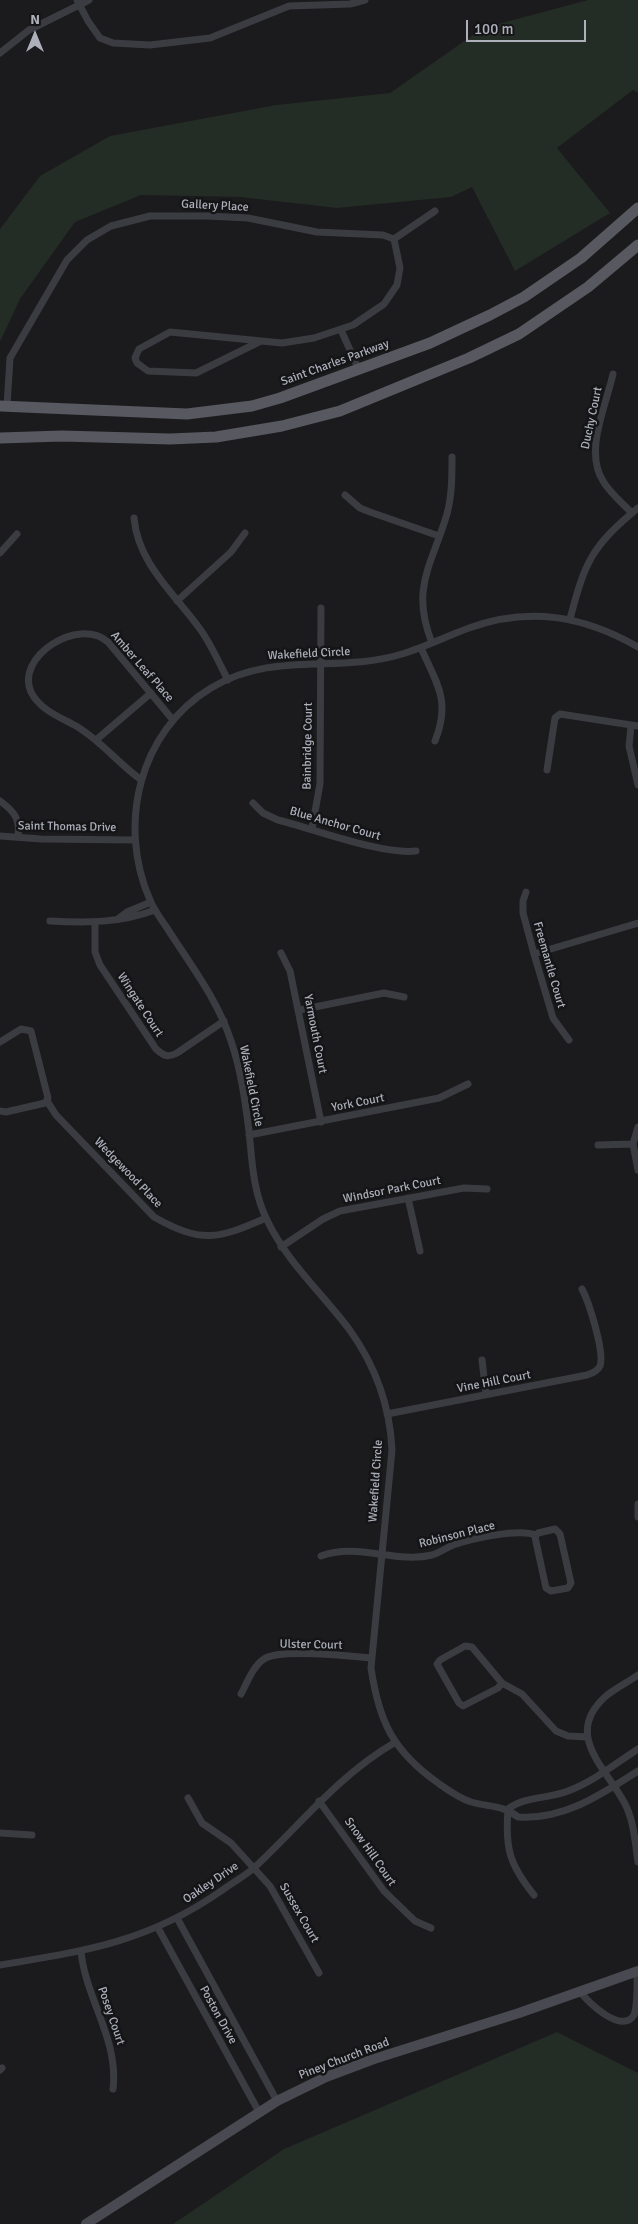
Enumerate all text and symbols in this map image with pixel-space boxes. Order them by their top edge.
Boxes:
north arrow [10,10,60,60]
scale bar [468,10,588,42]
text: N [30,11,40,28]
text: 100 m [474,20,514,38]
street label: Gallery Place [181,197,249,215]
street label: Saint Charles Parkway [279,337,391,389]
street label: Duchy Court [578,386,606,450]
street label: Amber Leaf Place [107,629,177,705]
street label: Wakefield Circle [267,645,351,663]
street label: Bainbridge Court [300,702,316,790]
street label: Blue Anchor Court [288,804,382,844]
street label: Saint Thomas Drive [18,819,116,835]
street label: Freemantle Court [530,920,568,1010]
street label: Wingate Court [114,970,166,1040]
street label: Yarmouth Court [300,993,330,1075]
street label: Wakefield Circle [236,1044,266,1128]
street label: York Court [330,1091,386,1115]
street label: Wedgewood Place [91,1135,165,1211]
street label: Windsor Park Court [342,1173,442,1207]
street label: Vine Hill Court [456,1368,532,1396]
street label: Wakefield Circle [366,1439,386,1523]
street label: Robinson Place [417,1519,497,1551]
street label: Ulster Court [279,1637,343,1653]
street label: Snow Hill Court [341,1815,399,1889]
street label: Oakley Drive [180,1859,242,1907]
street label: Sussex Court [276,1881,322,1945]
street label: Poston Drive [196,1983,240,2047]
street label: Posey Court [94,1985,128,2047]
street label: Piney Church Road [297,2035,391,2083]

